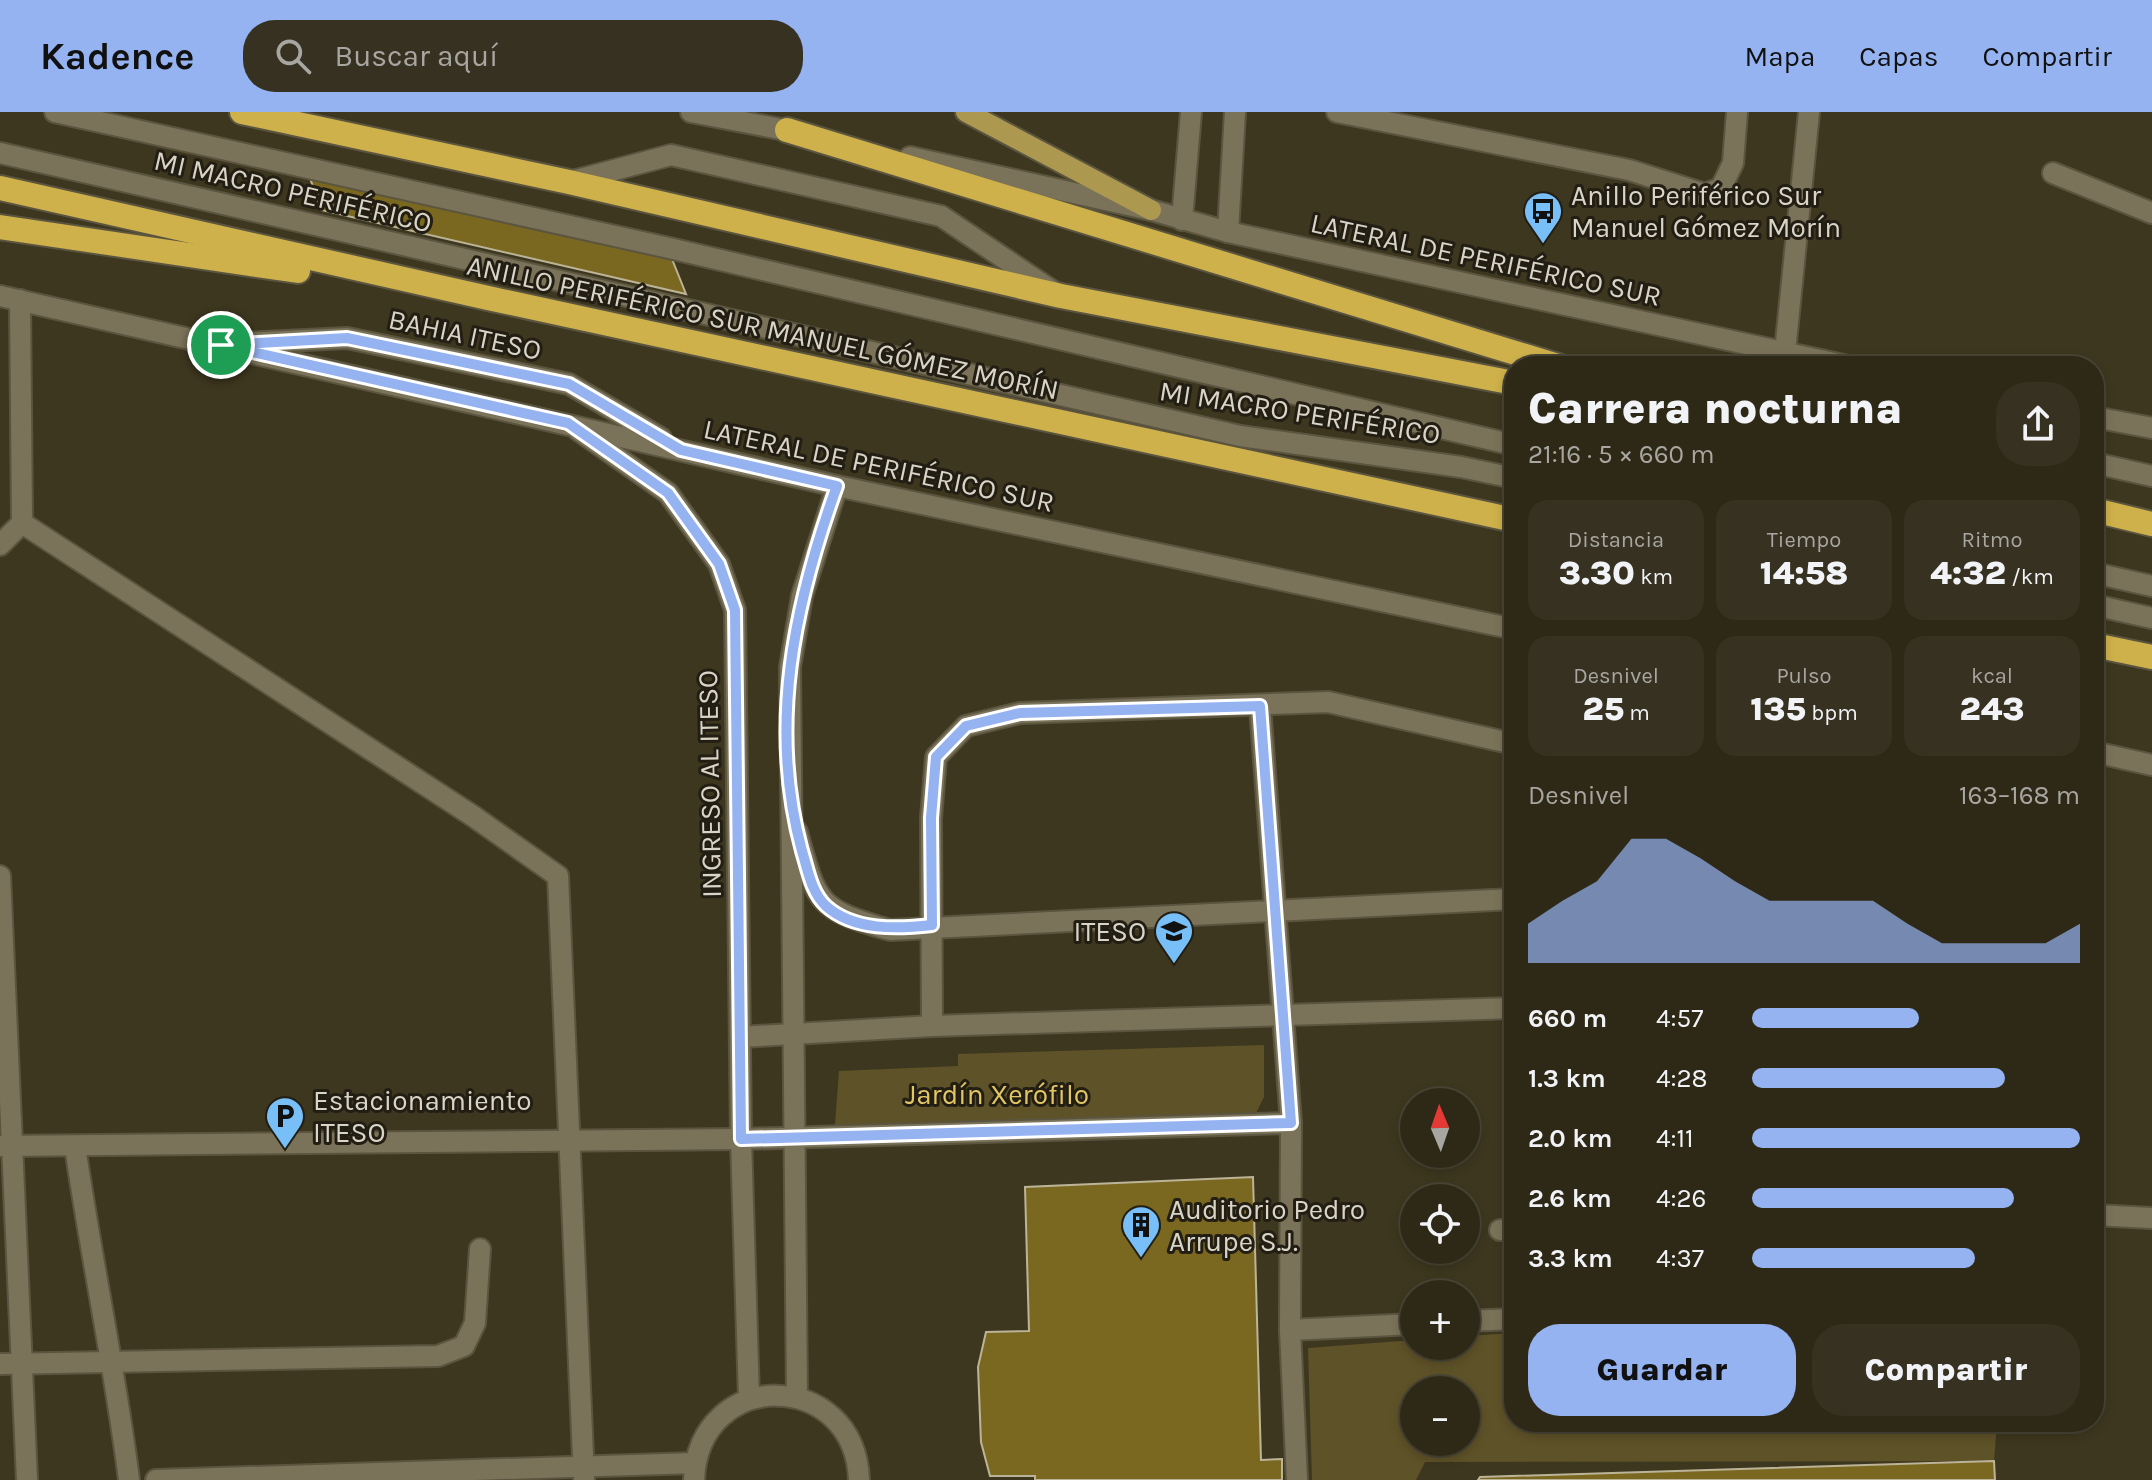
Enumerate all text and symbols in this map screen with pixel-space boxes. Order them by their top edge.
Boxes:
search box [243,20,803,92]
text: Kadence [40,34,195,79]
icon: search [271,34,315,78]
text: Buscar aquí [335,38,498,74]
text: Mapa [1744,40,1815,73]
text: Capas [1859,40,1938,73]
text: Compartir [1982,40,2112,73]
street label: MI MACRO PERIFÉRICO [151,143,435,239]
place label: Anillo Periférico Sur Manuel Gómez Morín [1571,179,1841,244]
bus stop icon: Anillo Periférico Sur Manuel Gómez Morín [1522,190,1564,245]
street label: LATERAL DE PERIFÉRICO SUR [1308,205,1664,313]
street label: ANILLO PERIFÉRICO SUR MANUEL GÓMEZ MORÍN [464,248,1062,406]
street label: BAHIA ITESO [385,302,544,367]
pin [187,311,255,379]
icon: arrive [199,323,243,367]
street label: MI MACRO PERIFÉRICO [1157,373,1443,451]
button: share [1996,382,2080,466]
text: Carrera nocturna [1528,383,1903,434]
street label: LATERAL DE PERIFÉRICO SUR [701,411,1057,519]
text: 21:16 · 5 × 660 m [1528,439,1715,470]
text: Distancia [1568,527,1664,553]
text: Tiempo [1767,527,1841,553]
text: Ritmo [1962,527,2022,553]
text: 3.30 [1559,553,1635,593]
text: 14:58 [1760,553,1848,593]
text: 4:32 [1930,553,2006,593]
text: km [1635,564,1673,590]
text: /km [2006,564,2054,590]
text: Desnivel [1573,663,1659,689]
text: Pulso [1776,663,1832,689]
text: kcal [1971,663,2013,689]
street label: INGRESO AL ITESO [691,670,728,898]
text: 25 [1582,689,1624,729]
text: 135 [1750,689,1806,729]
text: 243 [1959,689,2025,729]
text: m [1624,700,1650,726]
text: bpm [1806,700,1858,726]
text: Desnivel [1528,780,1629,811]
text: 163–168 m [1959,780,2080,811]
school or university icon: ITESO [1153,910,1195,965]
place label: ITESO [1073,915,1146,948]
text: 660 m [1528,1003,1607,1034]
text: 4:57 [1656,1003,1703,1034]
text: 1.3 km [1528,1063,1606,1094]
text: 4:28 [1656,1063,1708,1094]
park label: Jardín Xerófilo [905,1078,1089,1111]
place label: Estacionamiento ITESO [313,1084,531,1149]
north arrow [1400,1088,1480,1168]
map controls [1400,1088,1480,1456]
parking icon: Estacionamiento ITESO [264,1095,306,1150]
text: 2.0 km [1528,1123,1612,1154]
text: 4:11 [1656,1123,1694,1154]
text: 2.6 km [1528,1183,1612,1214]
text: 4:26 [1656,1183,1706,1214]
button: locate [1400,1184,1480,1264]
place label: Auditorio Pedro Arrupe S.J. [1169,1193,1365,1258]
building icon: Auditorio Pedro Arrupe S.J. [1120,1204,1162,1259]
text: 3.3 km [1528,1243,1613,1274]
text: 4:37 [1656,1243,1704,1274]
button: + [1400,1280,1480,1360]
button: Guardar [1528,1324,1796,1416]
button: Compartir [1812,1324,2080,1416]
button: − [1400,1376,1480,1456]

